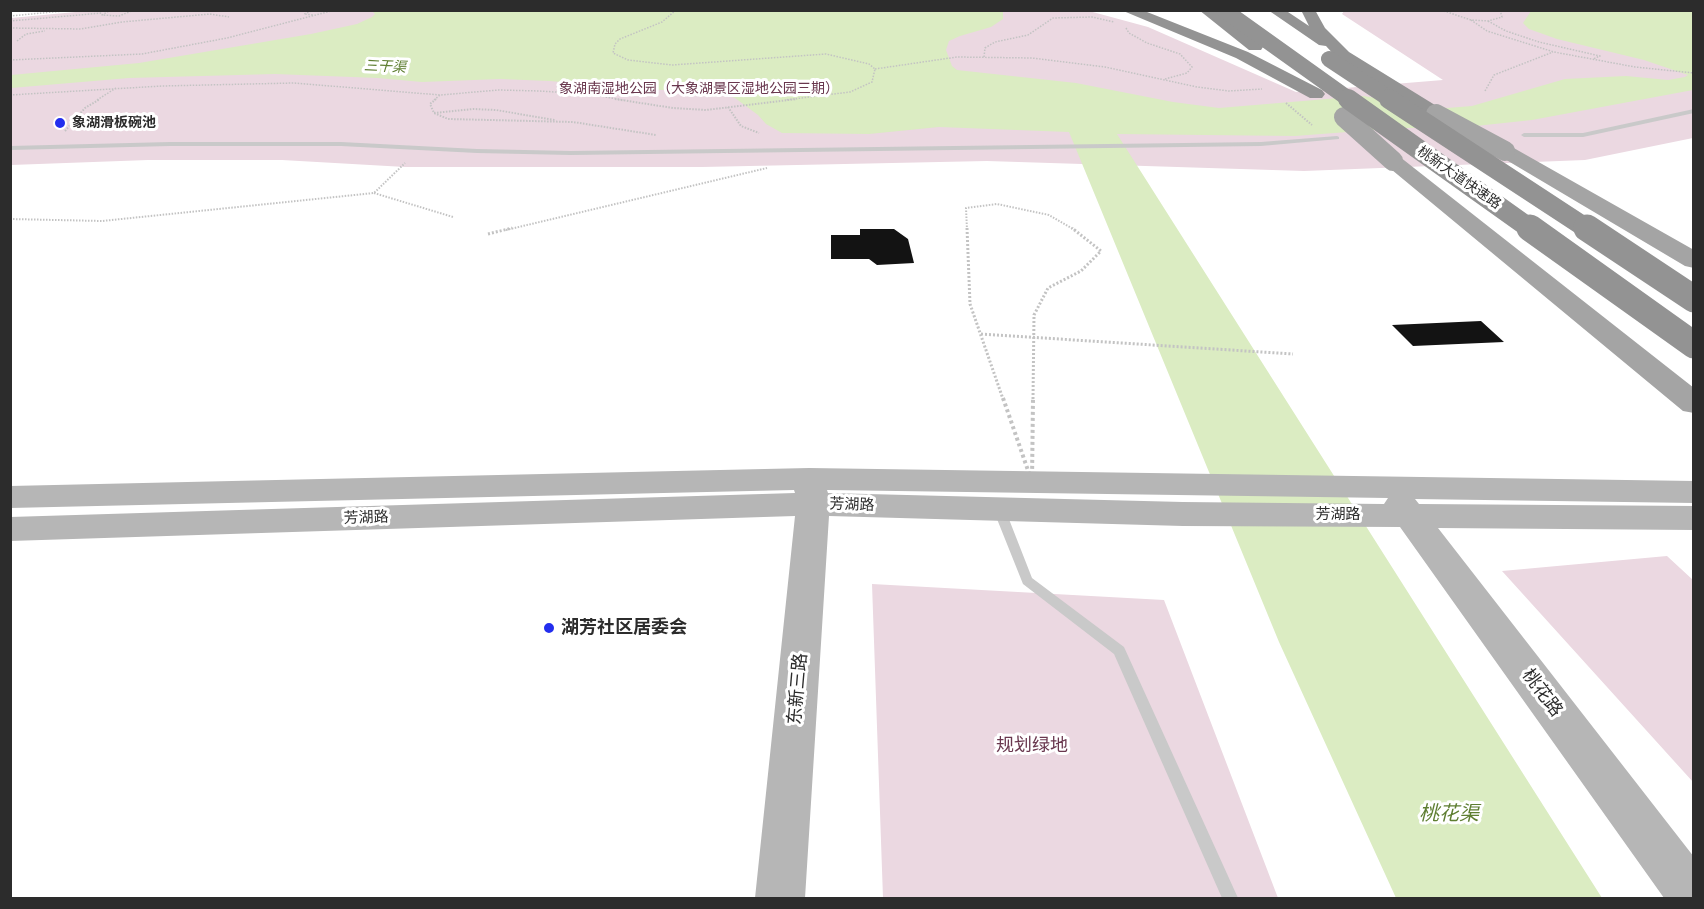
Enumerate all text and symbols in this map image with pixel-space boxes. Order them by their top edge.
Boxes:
water label: 三干渠 [364,58,406,76]
park label: 象湖南湿地公园（大象湖景区湿地公园三期） [559,81,839,97]
place label: 象湖滑板碗池 [72,115,156,131]
marker: 象湖滑板碗池 [53,116,67,130]
street label: 桃新大道快速路 [1414,143,1504,213]
street label: 芳湖路 [829,495,875,515]
street label: 芳湖路 [1316,506,1360,524]
street label: 芳湖路 [343,508,389,528]
place label: 湖芳社区居委会 [561,617,687,639]
marker: 湖芳社区居委会 [542,621,556,635]
street label: 东新三路 [784,652,812,726]
street label: 桃花路 [1517,665,1567,721]
park label: 规划绿地 [996,735,1068,757]
water label: 桃花渠 [1419,802,1479,826]

